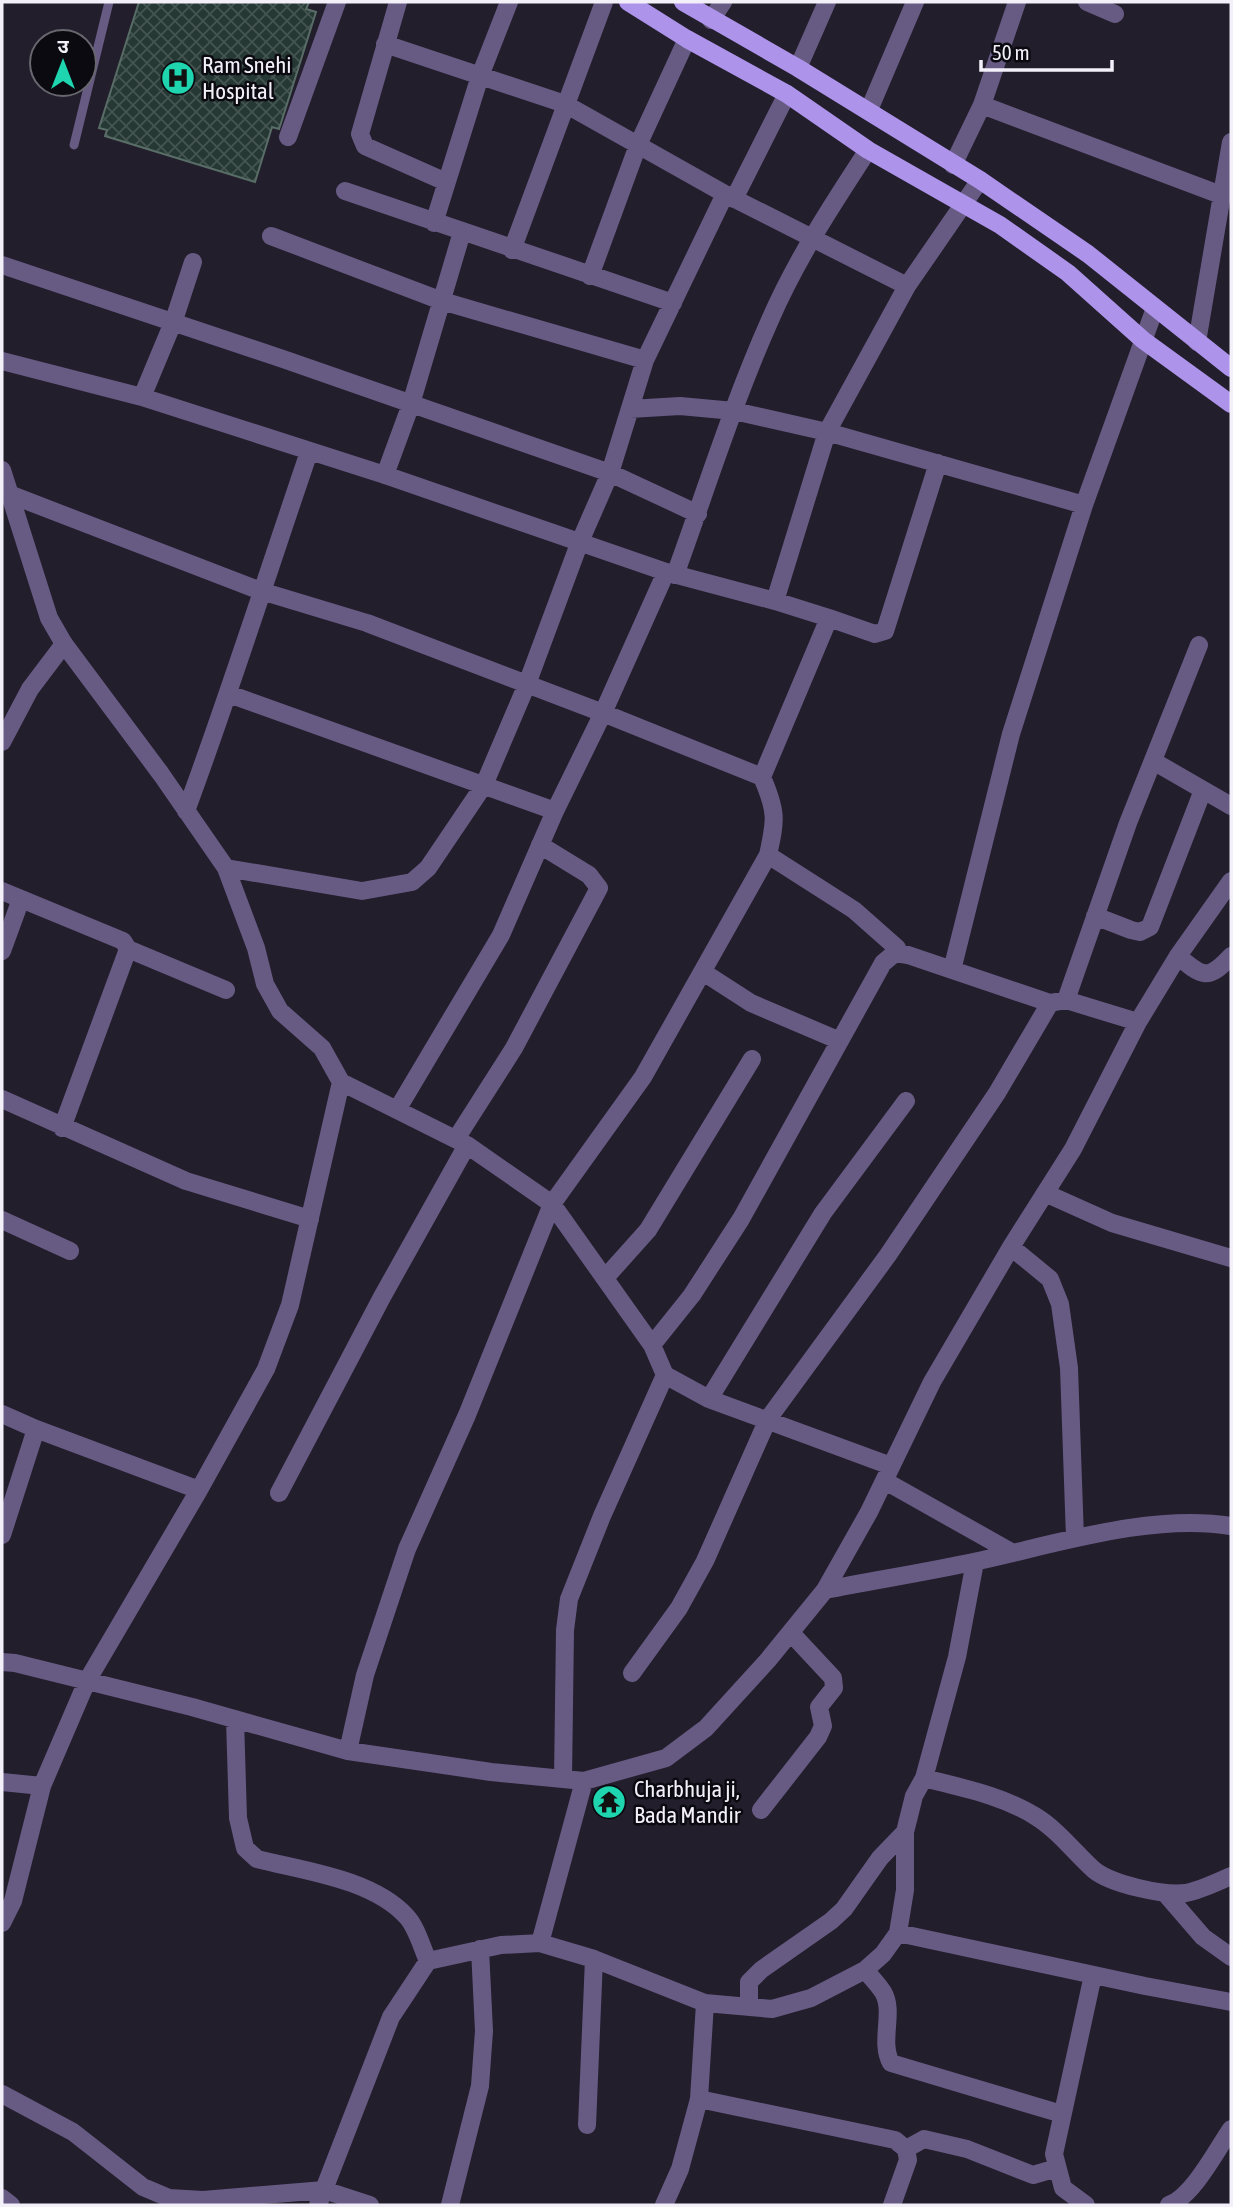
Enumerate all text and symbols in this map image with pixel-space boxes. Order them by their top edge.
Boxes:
north arrow [28,28,98,98]
scale bar [981,28,1112,72]
text: उ [57,35,69,57]
text: 50 m [992,40,1030,64]
place label: Ram Snehi Hospital [202,52,292,104]
hospital icon: Ram Snehi Hospital [159,59,197,97]
place label: Charbhuja ji, Bada Mandir [634,1776,742,1828]
temple icon: Charbhuja ji, Bada Mandir [590,1783,628,1821]

